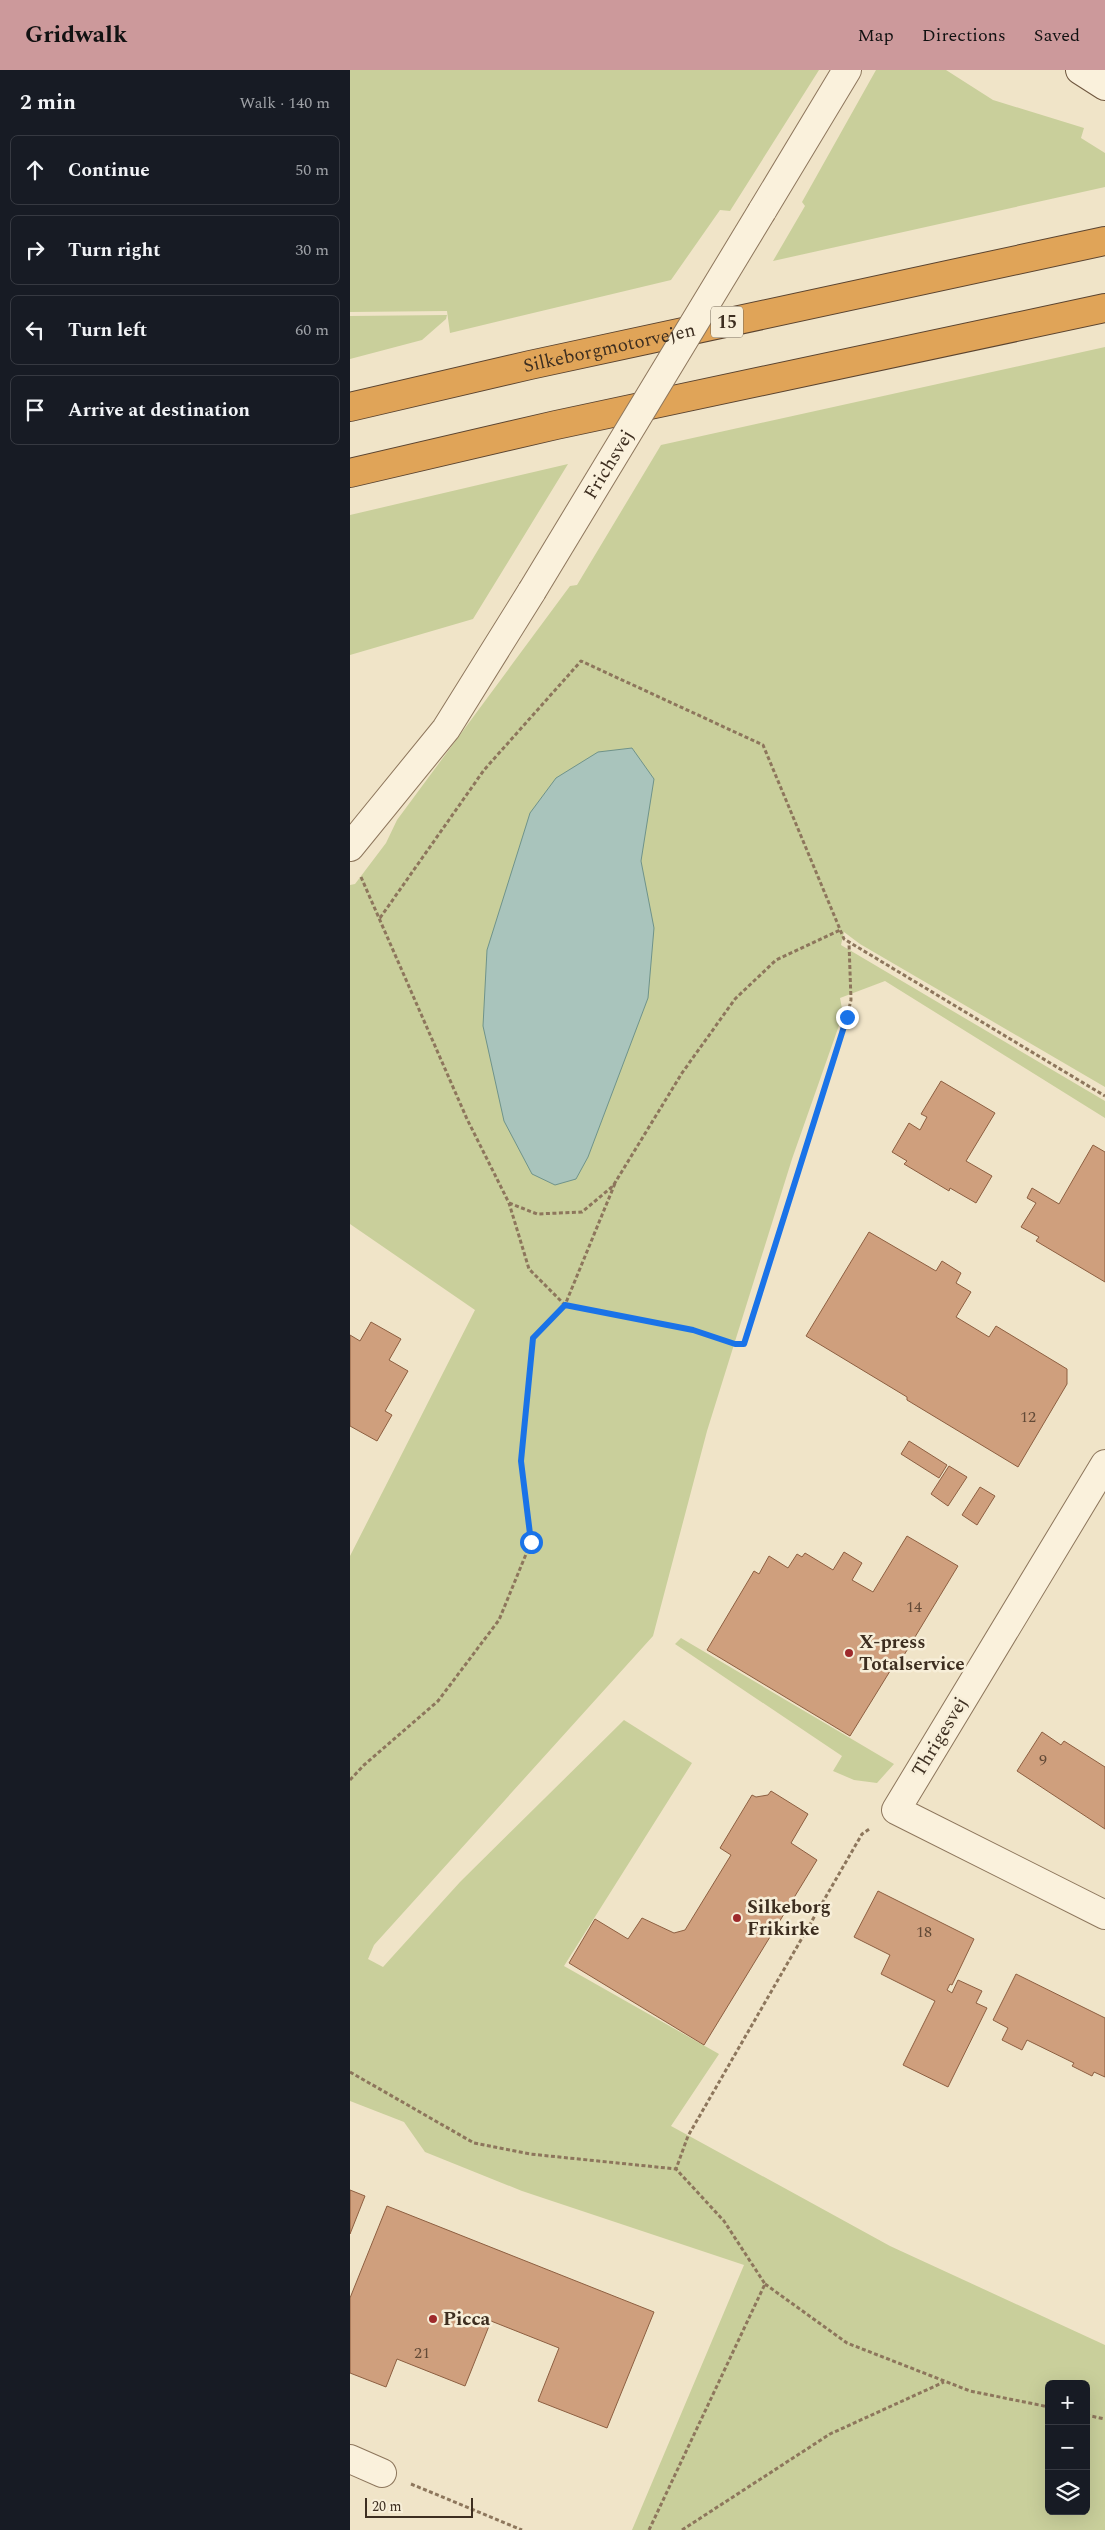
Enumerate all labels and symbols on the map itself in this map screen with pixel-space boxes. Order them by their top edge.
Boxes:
road number: 15 [711,306,743,338]
street label: Silkeborgmotorvejen [520,315,698,381]
street label: Frichsvej [576,424,641,505]
route end [836,1006,859,1029]
house number: 12 [1020,1405,1036,1429]
route start [520,1531,543,1554]
house number: 14 [906,1595,922,1619]
place label: X-press Totalservice [859,1628,965,1679]
marker: X-press Totalservice [843,1647,855,1659]
street label: Thrigesvej [905,1691,975,1783]
house number: 9 [1039,1748,1047,1772]
place label: Silkeborg Frikirke [747,1893,831,1944]
marker: Silkeborg Frikirke [731,1912,743,1924]
house number: 18 [916,1920,932,1944]
place label: Picca [443,2305,491,2334]
marker: Picca [427,2313,439,2325]
house number: 21 [414,2341,430,2365]
scale bar [365,2495,472,2518]

